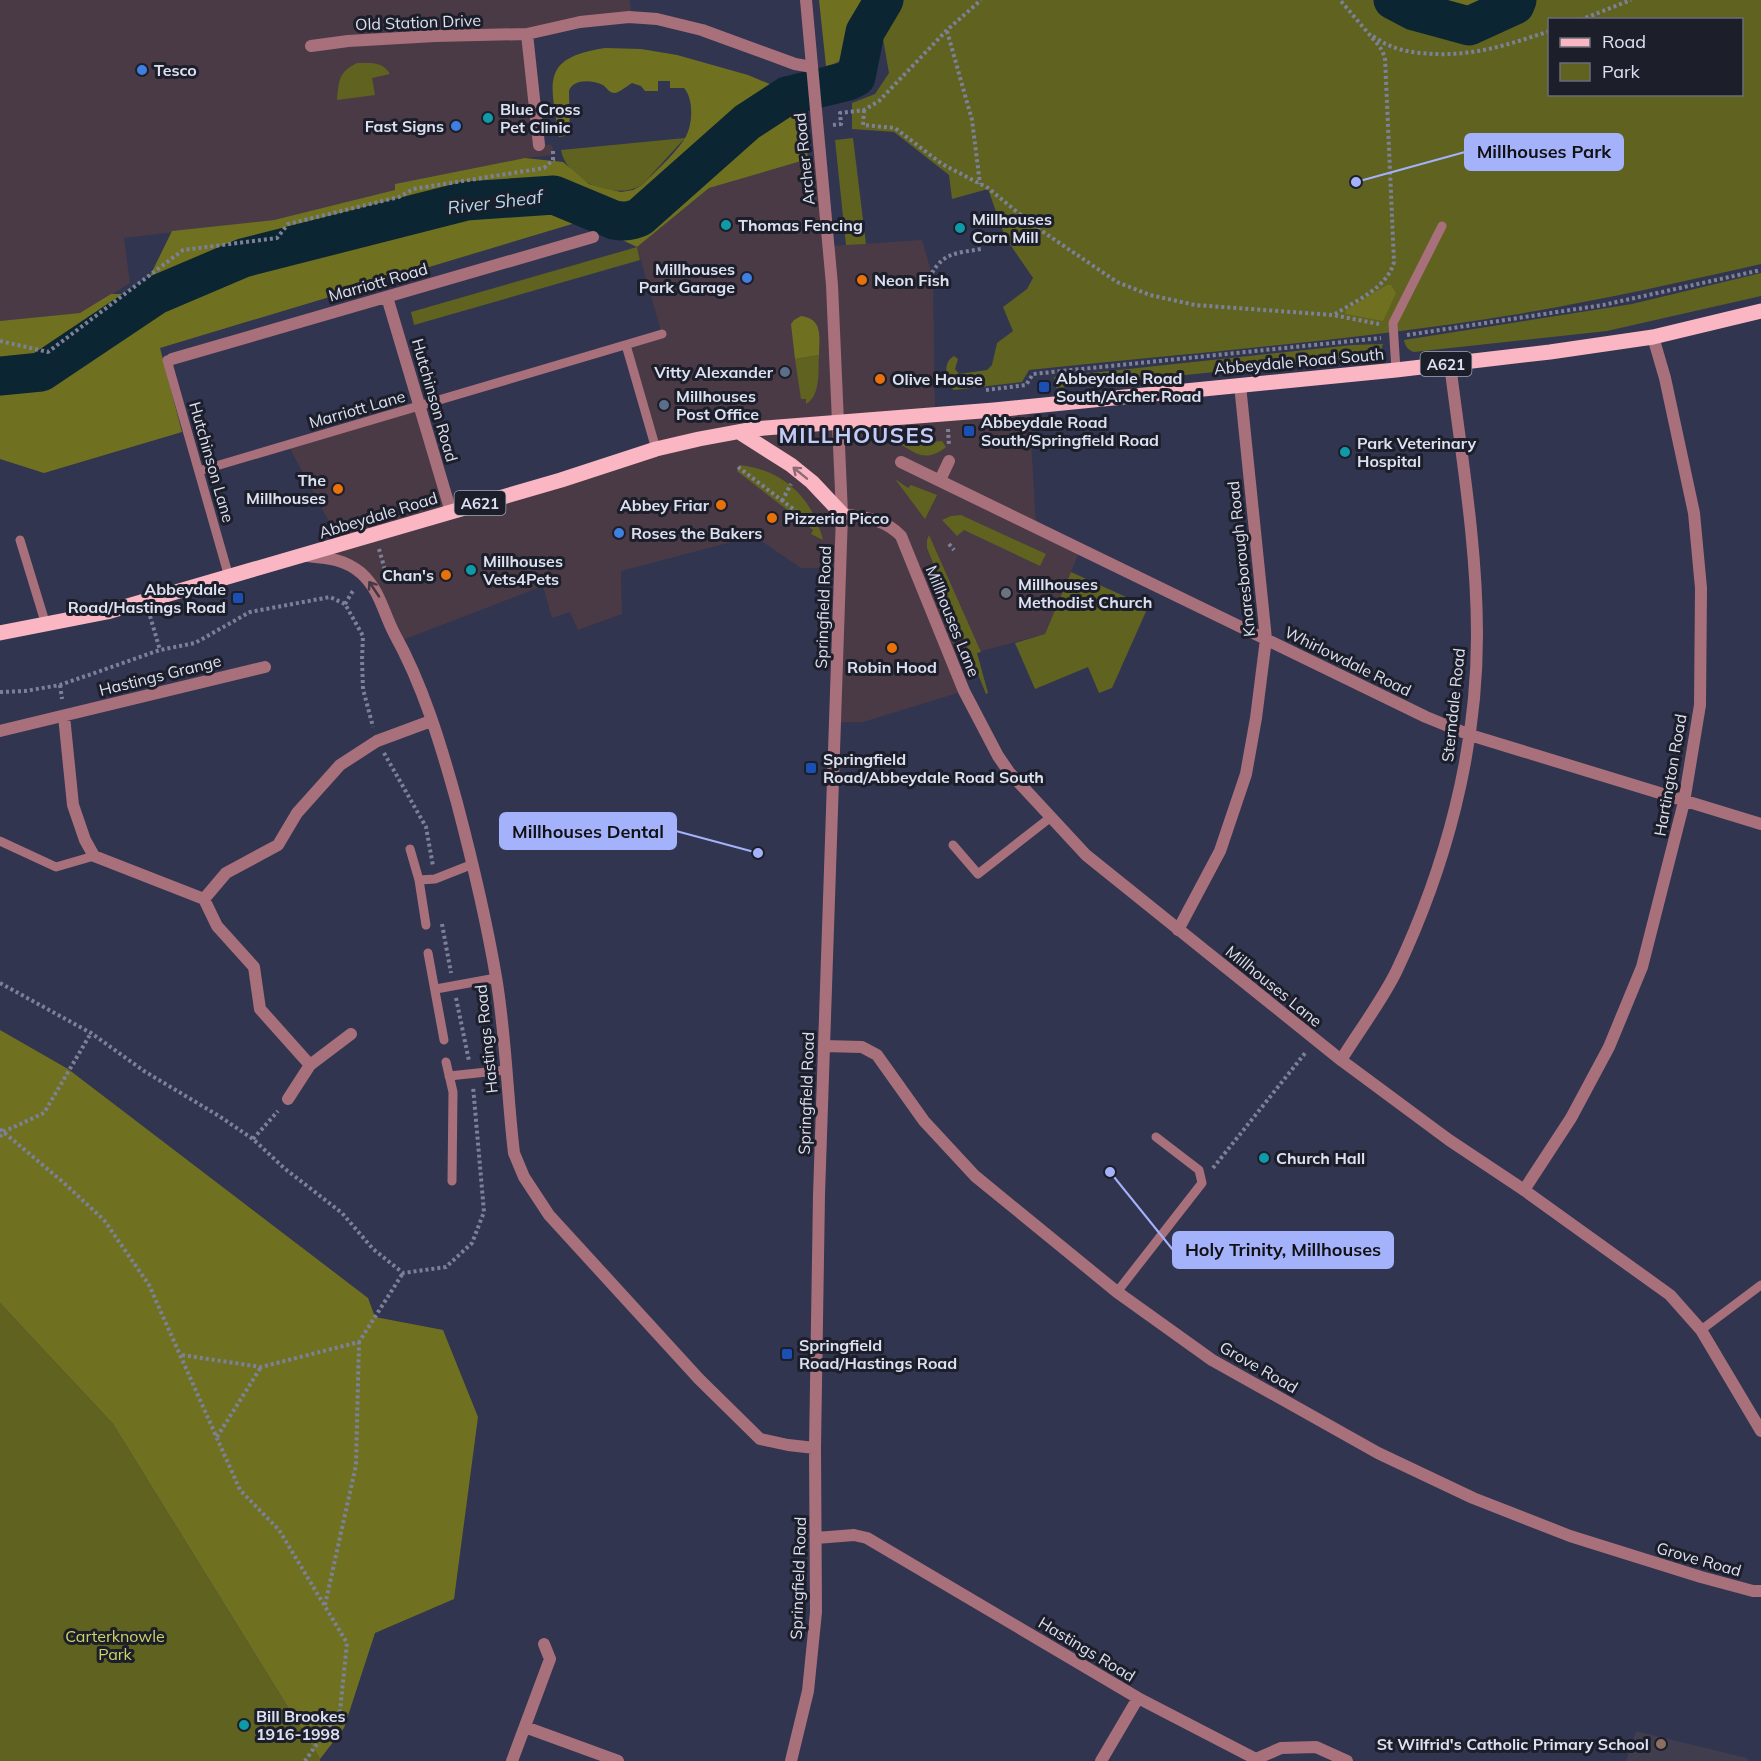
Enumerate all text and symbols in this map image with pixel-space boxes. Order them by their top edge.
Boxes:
street label: Old Station Drive [355,10,481,34]
legend [1548,18,1743,96]
text: Road [1602,30,1646,53]
place label: Tesco [154,60,197,80]
text: Park [1602,60,1641,83]
marker: Tesco [135,63,149,77]
place label: Blue Cross Pet Clinic [500,99,581,137]
marker: Blue Cross Pet Clinic [481,111,495,125]
street label: Archer Road [789,112,819,206]
place label: Fast Signs [365,116,444,136]
marker: Fast Signs [449,119,463,133]
callout: Millhouses Park [1465,134,1623,170]
text: Millhouses Park [1477,140,1612,163]
water label: River Sheaf [446,185,546,219]
place label: Millhouses Corn Mill [972,209,1052,247]
place label: Thomas Fencing [738,215,863,235]
marker: Thomas Fencing [719,218,733,232]
marker: Millhouses Corn Mill [953,221,967,235]
street label: Marriott Road [326,258,430,306]
place label: Millhouses Park Garage [639,259,735,297]
place label: Neon Fish [874,270,949,290]
marker: Millhouses Park Garage [740,271,754,285]
marker: Neon Fish [855,273,869,287]
street label: Hutchinson Road [408,336,462,464]
street label: Abbeydale Road South [1213,344,1385,378]
road number: A621 [1420,352,1472,376]
place label: Vitty Alexander [653,362,774,382]
marker: Vitty Alexander [778,365,792,379]
place label: Abbeydale Road South/Archer Road [1056,368,1201,406]
place label: Olive House [892,369,983,389]
marker: Olive House [873,372,887,386]
marker: Abbeydale Road South/Archer Road [1037,380,1051,394]
street label: Marriott Lane [306,386,408,432]
place label: Millhouses Post Office [676,386,759,424]
marker: Millhouses Post Office [657,398,671,412]
street label: Hutchinson Lane [185,399,239,525]
place label: Abbeydale Road South/Springfield Road [981,412,1159,450]
district label: MILLHOUSES [779,421,935,449]
marker: Abbeydale Road South/Springfield Road [962,424,976,438]
place label: Park Veterinary Hospital [1357,433,1477,471]
marker: Park Veterinary Hospital [1338,445,1352,459]
one-way arrow [793,466,808,480]
place label: The Millhouses [246,470,326,508]
street label: Knaresborough Road [1223,480,1259,638]
marker: The Millhouses [331,482,345,496]
street label: Abbeydale Road [316,487,440,543]
road number: A621 [454,491,506,515]
place label: Abbey Friar [620,495,710,515]
marker: Abbey Friar [714,498,728,512]
place label: Pizzeria Picco [784,508,889,528]
marker: Pizzeria Picco [765,511,779,525]
place label: Roses the Bakers [631,523,762,543]
marker: Roses the Bakers [612,526,626,540]
street label: Springfield Road [811,545,835,669]
place label: Millhouses Vets4Pets [482,551,563,589]
marker: Millhouses Vets4Pets [464,563,478,577]
street label: Millhouses Lane [922,563,984,679]
place label: Chan's [382,565,434,585]
marker: Chan's [439,568,453,582]
place label: Millhouses Methodist Church [1018,574,1152,612]
place label: Abbeydale Road/Hastings Road [68,579,226,617]
one-way arrow [368,582,380,598]
marker: Millhouses Methodist Church [999,586,1013,600]
marker: Abbeydale Road/Hastings Road [231,591,245,605]
street label: Whirlowdale Road [1281,622,1415,700]
marker: Robin Hood [885,641,899,655]
street label: Sterndale Road [1437,647,1469,763]
street label: Hastings Grange [97,650,223,700]
place label: Robin Hood [847,657,937,677]
street label: Hartington Road [1649,712,1691,838]
place label: Springfield Road/Abbeydale Road South [823,749,1044,787]
marker: Springfield Road/Abbeydale Road South [804,761,818,775]
callout: Millhouses Dental [500,813,676,849]
text: Millhouses Dental [512,820,664,843]
street label: Millhouses Lane [1222,941,1326,1031]
street label: Hastings Road [470,984,502,1094]
street label: Springfield Road [794,1031,818,1155]
place label: Church Hall [1276,1148,1365,1168]
marker: Church Hall [1257,1151,1271,1165]
callout: Holy Trinity, Millhouses [1173,1232,1393,1268]
text: Holy Trinity, Millhouses [1185,1238,1381,1261]
place label: Springfield Road/Hastings Road [799,1335,957,1373]
street label: Grove Road [1216,1337,1302,1397]
marker: Springfield Road/Hastings Road [780,1347,794,1361]
street label: Springfield Road [786,1516,810,1640]
street label: Grove Road [1654,1537,1744,1581]
street label: Hastings Road [1035,1612,1139,1686]
park label: Carterknowle Park [65,1626,165,1664]
place label: Bill Brookes 1916-1998 [256,1706,346,1744]
marker: Bill Brookes 1916-1998 [237,1718,251,1732]
place label: St Wilfrid's Catholic Primary School [1377,1734,1649,1754]
marker: St Wilfrid's Catholic Primary School [1654,1737,1668,1751]

